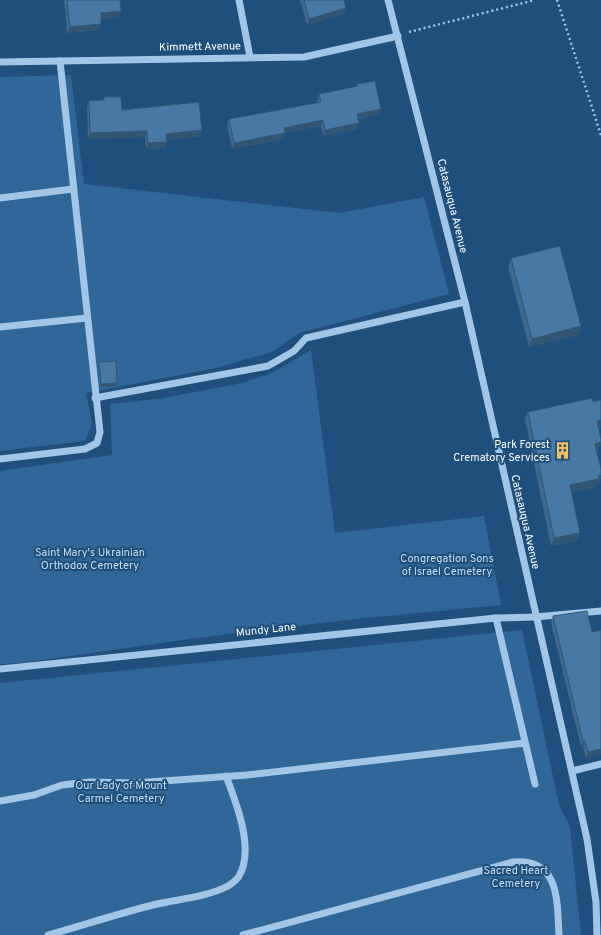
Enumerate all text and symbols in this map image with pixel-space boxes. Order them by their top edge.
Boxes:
street label: Kimmett Avenue [159,39,241,55]
street label: Catasauqua Avenue [434,157,471,255]
place label: Park Forest Crematory Services [453,438,550,465]
building icon: Park Forest Crematory Services [553,441,573,461]
street label: Catasauqua Avenue [507,473,543,571]
park label: Saint Mary's Ukrainian Orthodox Cemetery [35,546,145,573]
park label: Congregation Sons of Israel Cemetery [400,552,494,579]
street label: Mundy Lane [235,620,297,640]
park label: Our Lady of Mount Carmel Cemetery [75,779,167,806]
park label: Sacred Heart Cemetery [483,864,549,891]

